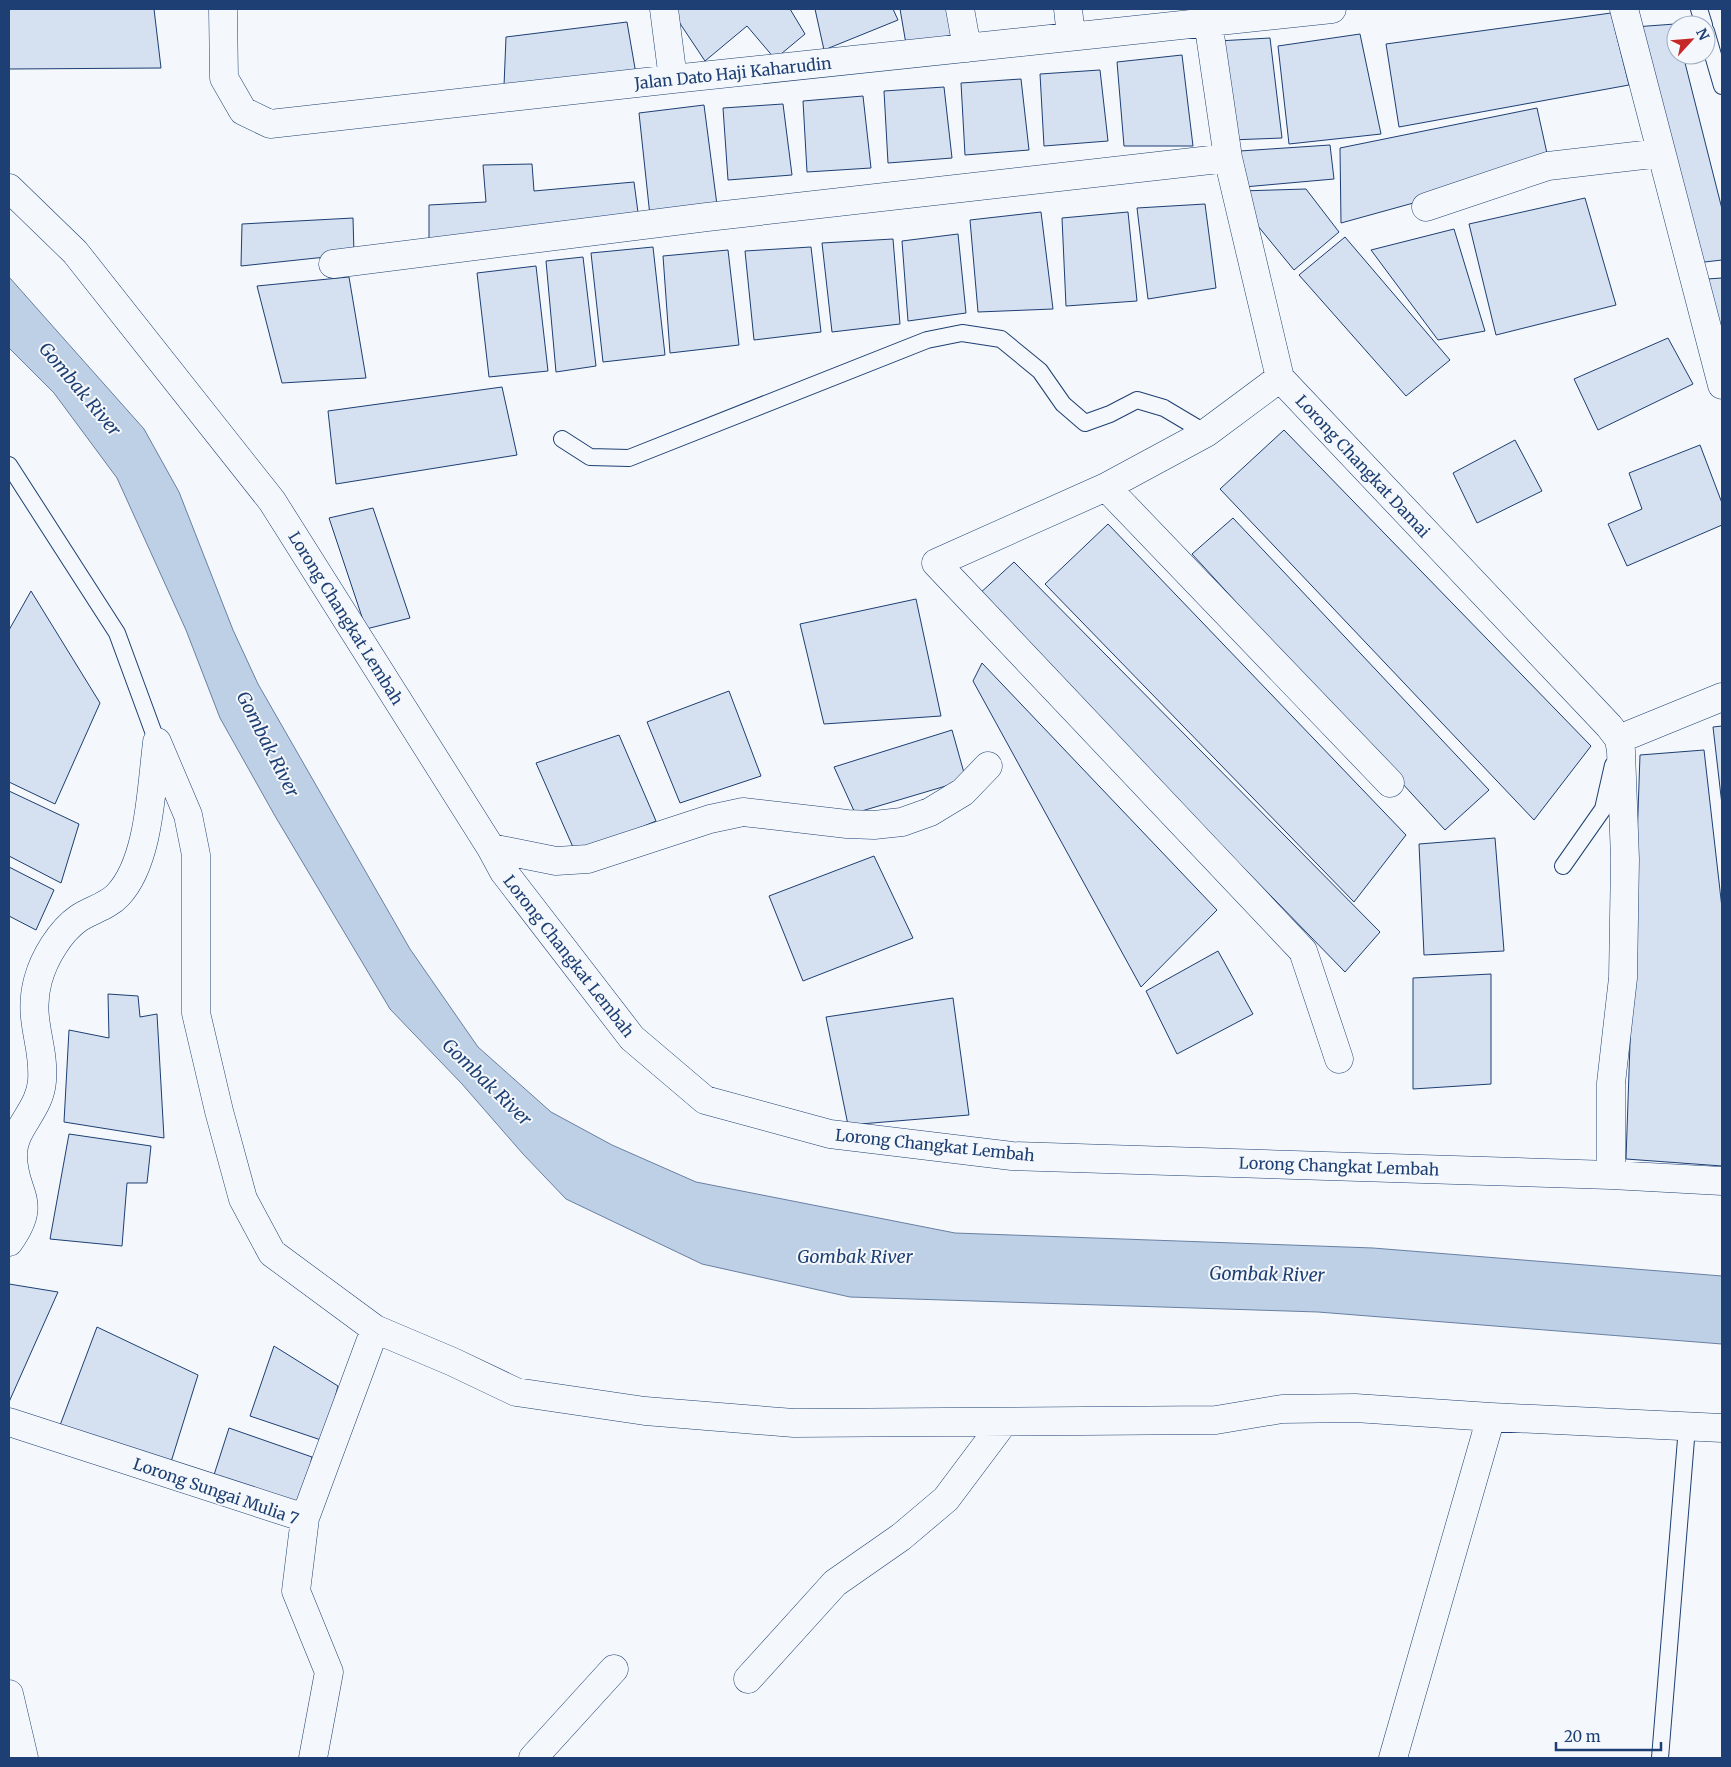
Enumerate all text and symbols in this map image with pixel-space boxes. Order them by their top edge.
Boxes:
north arrow [1666,15,1716,65]
text: N [1692,25,1713,43]
street label: Jalan Dato Haji Kaharudin [632,53,833,93]
water label: Gombak River [34,337,126,441]
street label: Lorong Changkat Damai [1292,391,1434,541]
street label: Lorong Changkat Lembah [284,528,408,709]
water label: Gombak River [232,687,305,801]
street label: Lorong Changkat Lembah [499,871,639,1041]
water label: Gombak River [437,1034,537,1131]
street label: Lorong Changkat Lembah [834,1125,1036,1165]
street label: Lorong Changkat Lembah [1238,1153,1440,1180]
water label: Gombak River [797,1245,913,1268]
water label: Gombak River [1209,1261,1326,1287]
street label: Lorong Sungai Mulia 7 [131,1453,301,1529]
scale bar [1556,1720,1661,1752]
text: 20 m [1564,1727,1601,1746]

